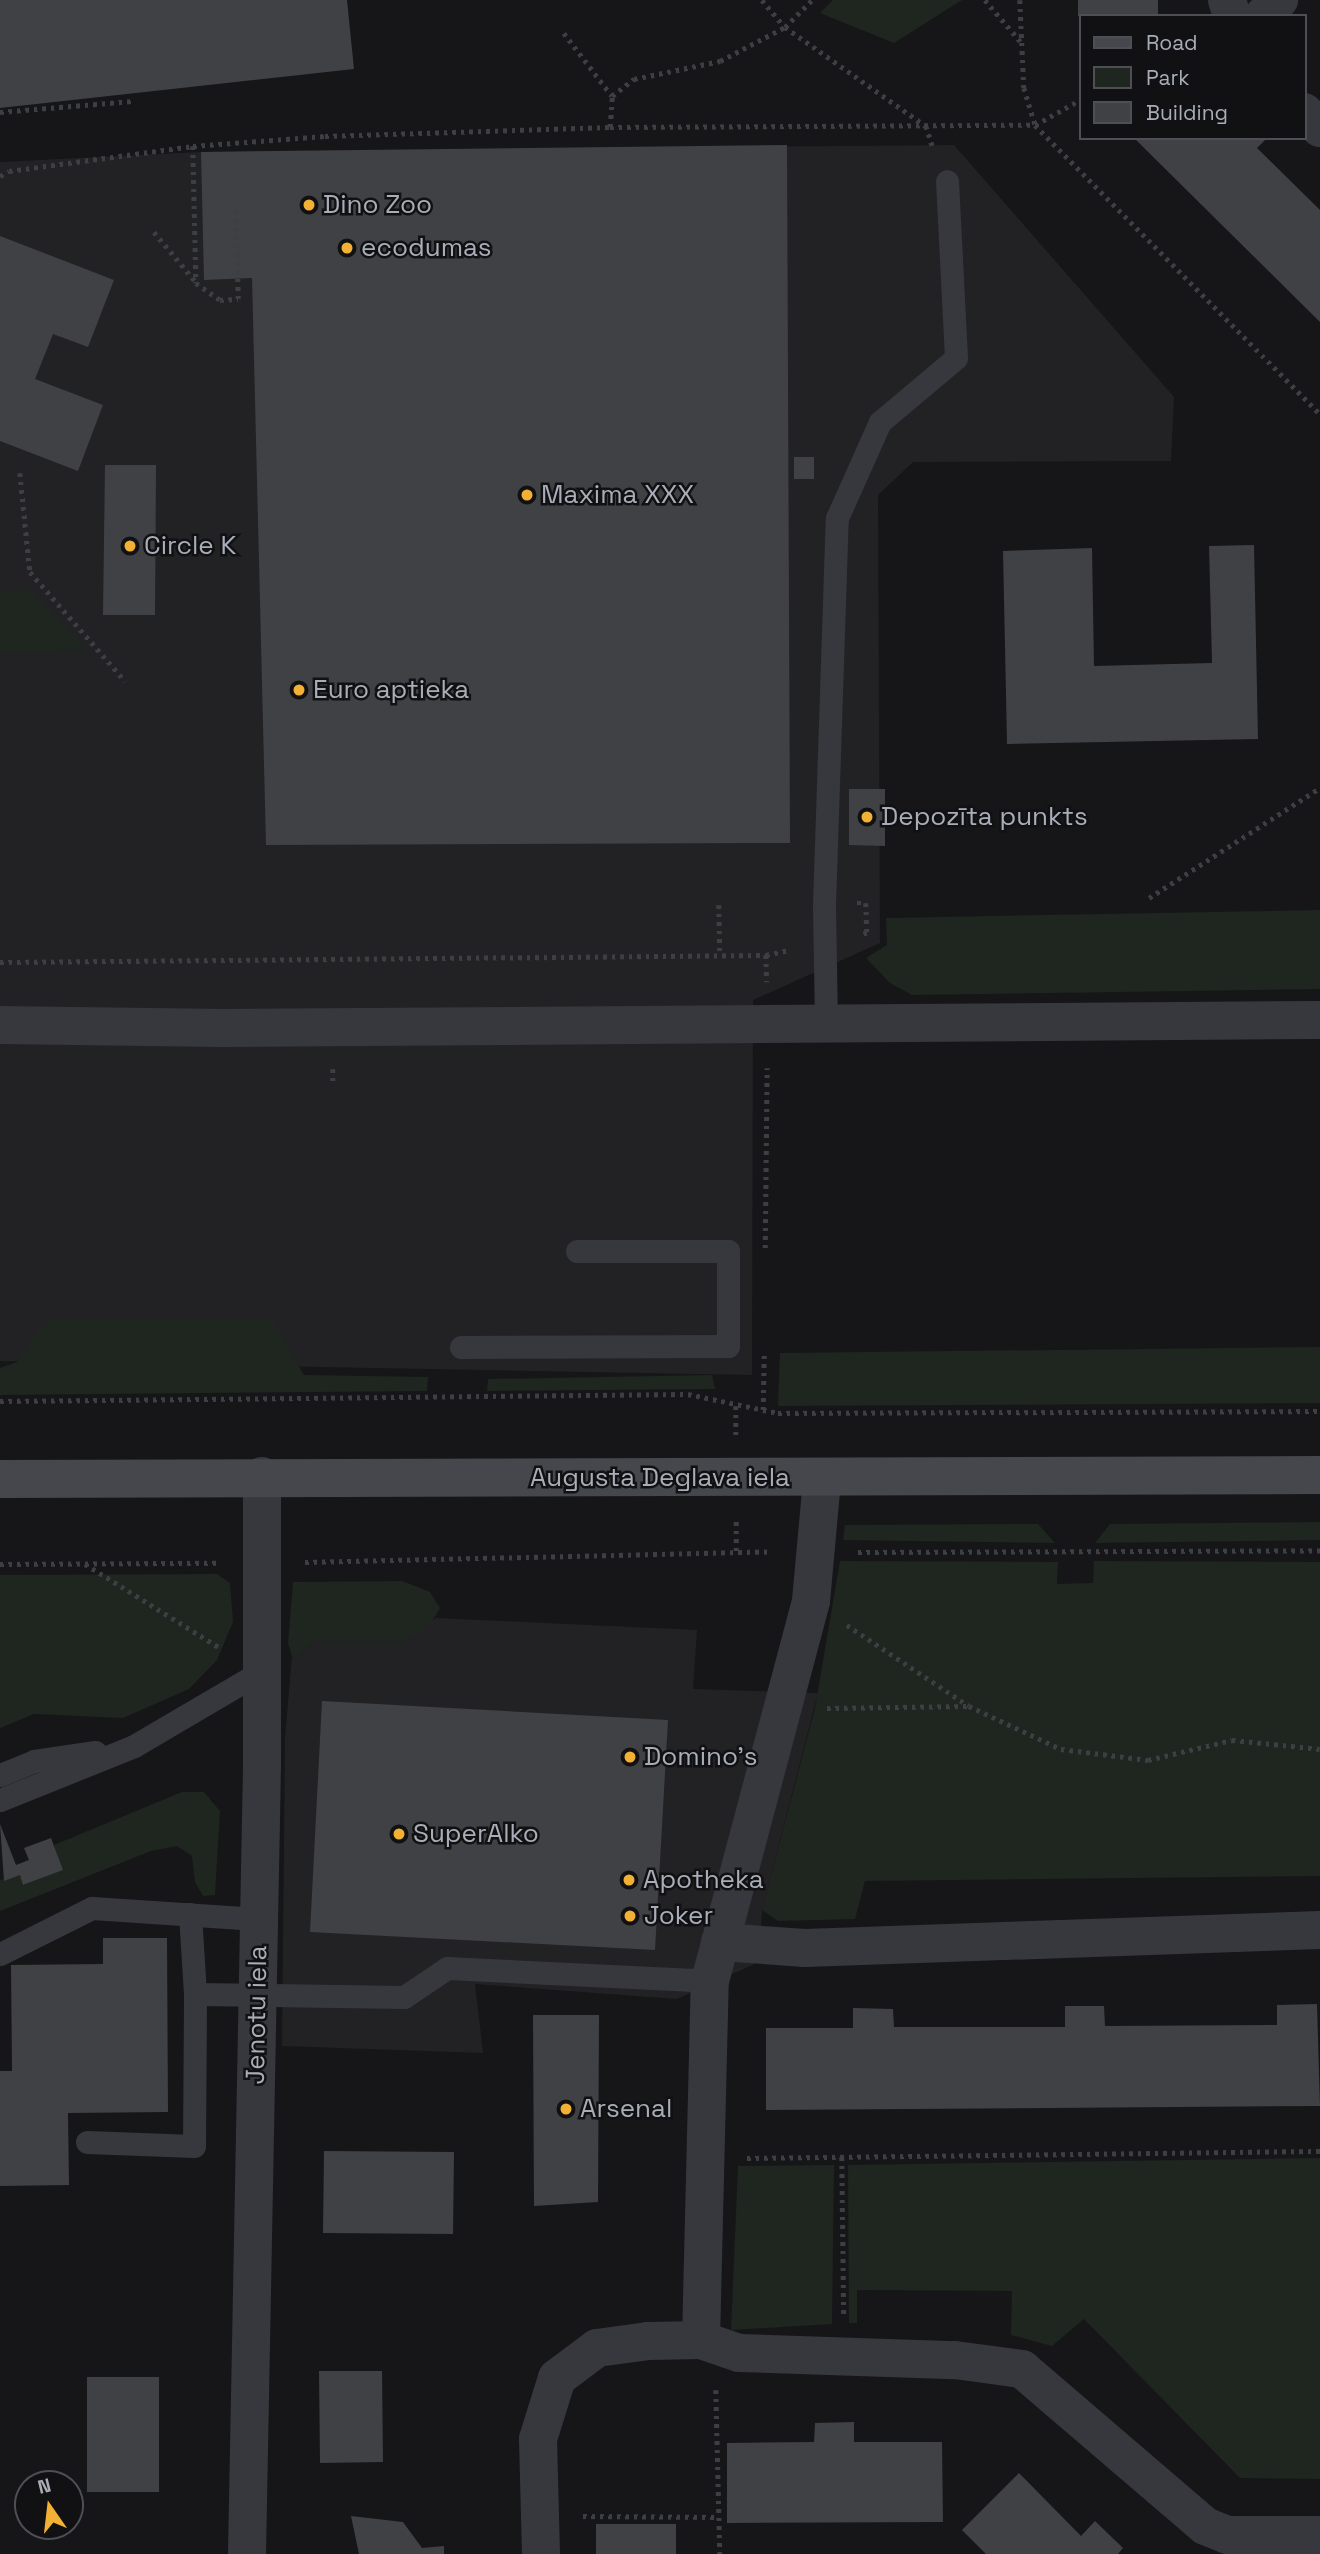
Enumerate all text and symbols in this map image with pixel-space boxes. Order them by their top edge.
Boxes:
legend [1078,14,1306,140]
text: Road [1146,29,1198,56]
text: Park [1146,64,1190,91]
text: Building [1146,99,1228,126]
place label: Dino Zoo [323,189,432,221]
marker: Dino Zoo [301,197,317,213]
place label: ecodumas [361,232,492,264]
marker: ecodumas [339,240,355,256]
place label: Maxima XXX [541,479,694,511]
marker: Maxima XXX [519,487,535,503]
place label: Circle K [144,530,236,562]
marker: Circle K [122,538,138,554]
place label: Euro aptieka [313,674,469,706]
marker: Euro aptieka [291,682,307,698]
place label: Depozīta punkts [881,801,1088,833]
marker: Depozīta punkts [859,809,875,825]
street label: Augusta Deglava iela [530,1462,790,1494]
place label: Domino's [644,1741,757,1773]
marker: Domino's [622,1749,638,1765]
place label: SuperAlko [413,1818,539,1850]
marker: SuperAlko [391,1826,407,1842]
place label: Apotheka [643,1864,764,1896]
marker: Apotheka [621,1872,637,1888]
place label: Joker [644,1900,713,1932]
marker: Joker [622,1908,638,1924]
street label: Jenotu iela [240,1945,274,2085]
place label: Arsenal [580,2093,672,2125]
marker: Arsenal [558,2101,574,2117]
north arrow [14,2470,84,2540]
text: N [35,2472,53,2500]

